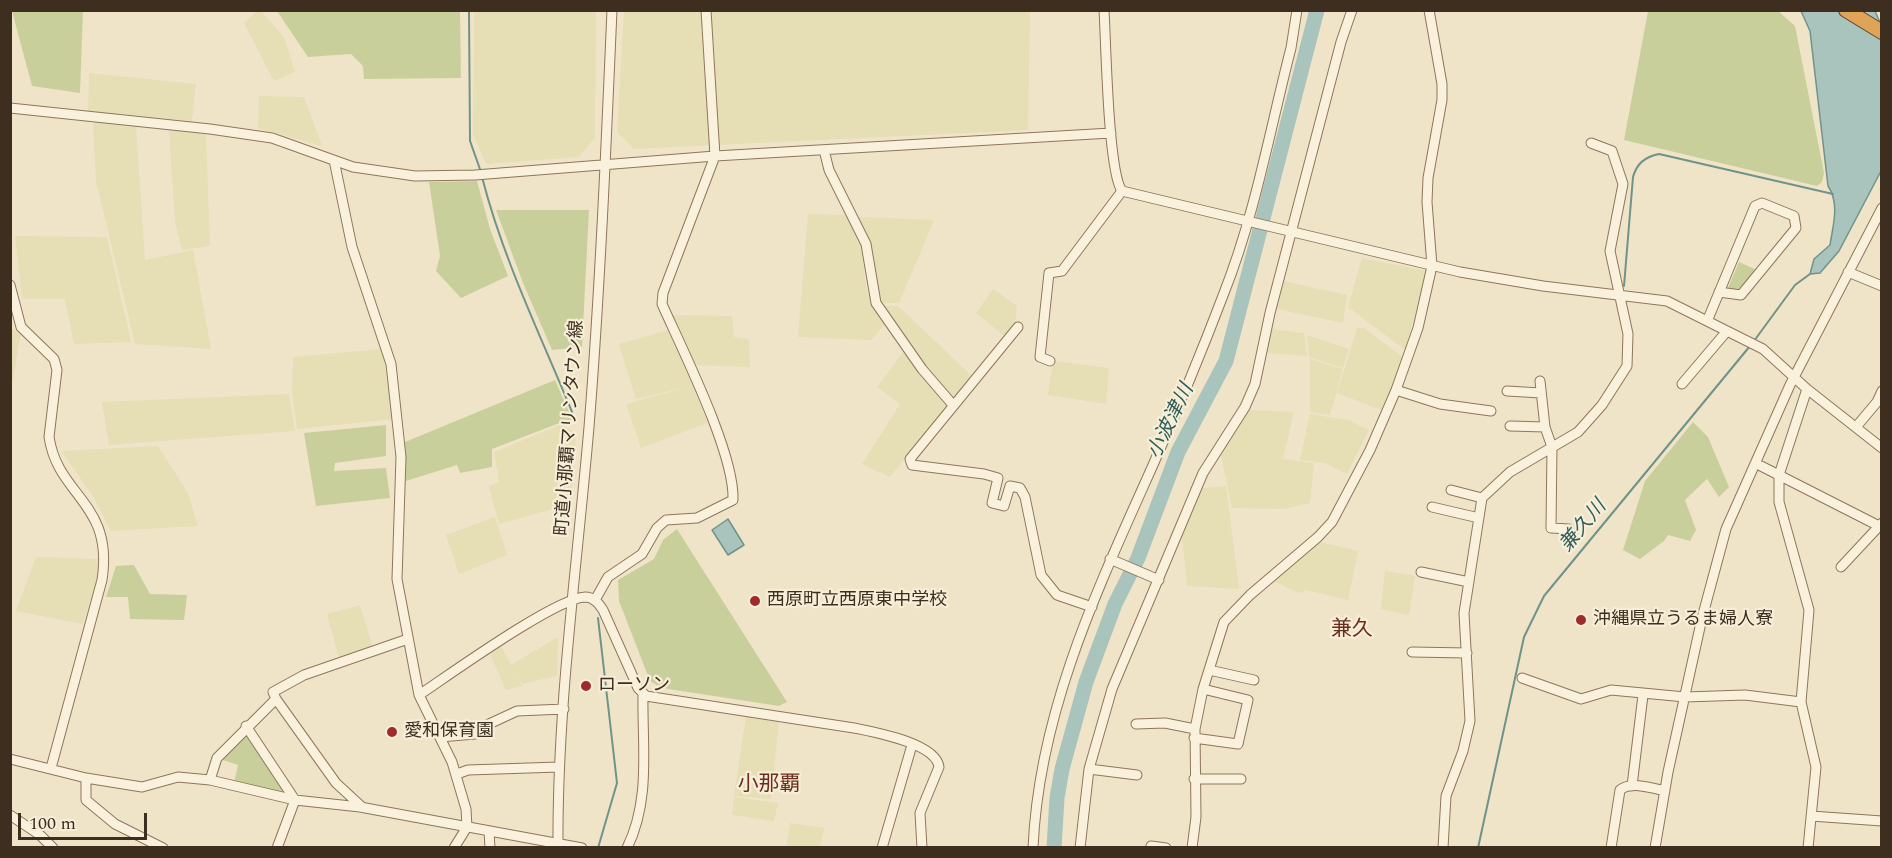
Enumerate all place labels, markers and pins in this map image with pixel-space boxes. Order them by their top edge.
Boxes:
place label: 西原町立西原東中学校 [767,590,947,612]
marker: 西原町立西原東中学校 [748,594,762,608]
place label: 沖縄県立うるま婦人寮 [1593,609,1773,631]
marker: 沖縄県立うるま婦人寮 [1574,613,1588,627]
place label: ローソン [598,675,670,697]
marker: ローソン [579,679,593,693]
place label: 愛和保育園 [404,721,494,743]
marker: 愛和保育園 [385,725,399,739]

